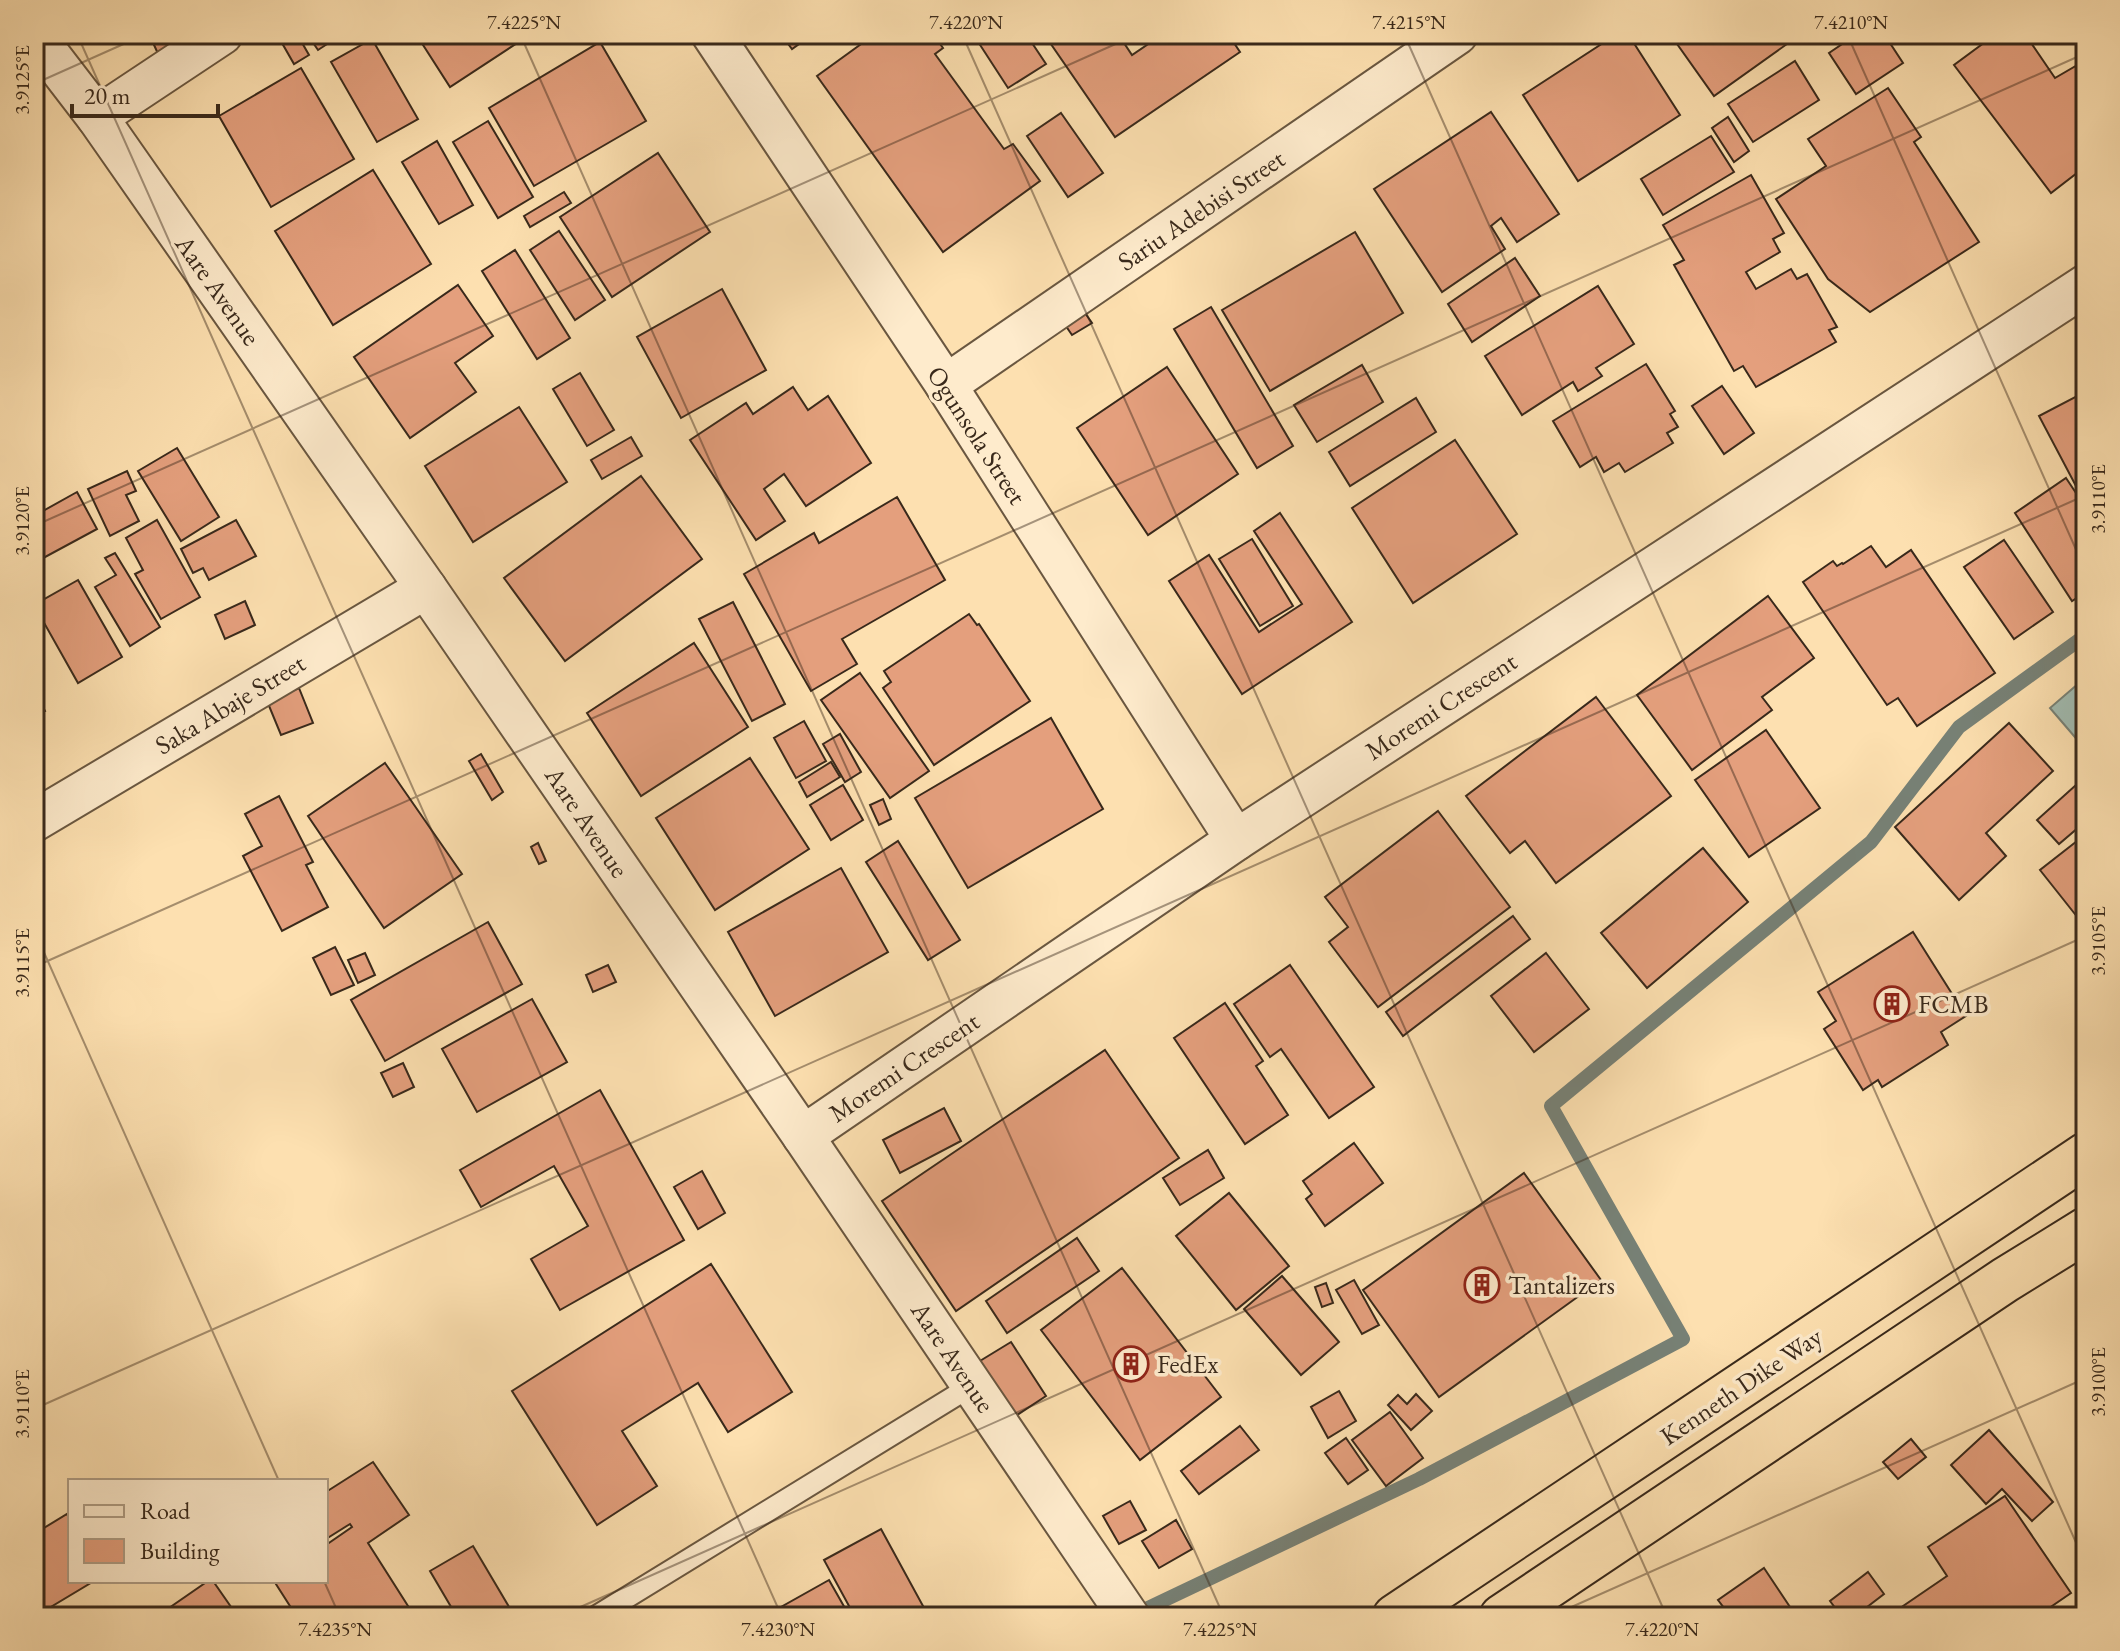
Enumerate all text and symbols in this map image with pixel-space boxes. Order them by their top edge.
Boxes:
text: 7.4225°N [487,9,561,35]
text: 7.4220°N [929,9,1003,35]
text: 7.4215°N [1372,9,1446,35]
text: 7.4210°N [1814,9,1888,35]
text: 3.9125°E [9,45,35,115]
scale bar [72,68,218,118]
text: 20 m [84,80,131,111]
street label: Sariu Adebisi Street [1111,142,1291,278]
street label: Aare Avenue [167,227,268,352]
street label: Ogunsola Street [920,359,1034,511]
text: 3.9110°E [2085,464,2111,534]
text: 3.9120°E [9,486,35,556]
street label: Moremi Crescent [1359,644,1523,768]
street label: Saka Abaje Street [149,646,311,762]
street label: Aare Avenue [537,759,637,884]
text: 3.9105°E [2085,906,2111,976]
text: 3.9115°E [9,928,35,998]
building icon: FCMB [1873,985,1911,1023]
place label: FCMB [1918,987,1988,1021]
street label: Moremi Crescent [822,1004,986,1130]
building icon: Tantalizers [1463,1266,1501,1304]
place label: Tantalizers [1508,1268,1615,1302]
street label: Aare Avenue [903,1294,1003,1419]
street label: Kenneth Dike Way [1653,1319,1829,1453]
building icon: FedEx [1112,1345,1150,1383]
place label: FedEx [1157,1347,1219,1381]
text: 3.9100°E [2085,1347,2111,1417]
text: 3.9110°E [9,1369,35,1439]
legend [68,1479,328,1583]
text: Road [140,1495,191,1526]
text: Building [140,1535,220,1566]
text: 7.4235°N [298,1616,372,1642]
text: 7.4230°N [741,1616,815,1642]
text: 7.4225°N [1183,1616,1257,1642]
text: 7.4220°N [1625,1616,1699,1642]

